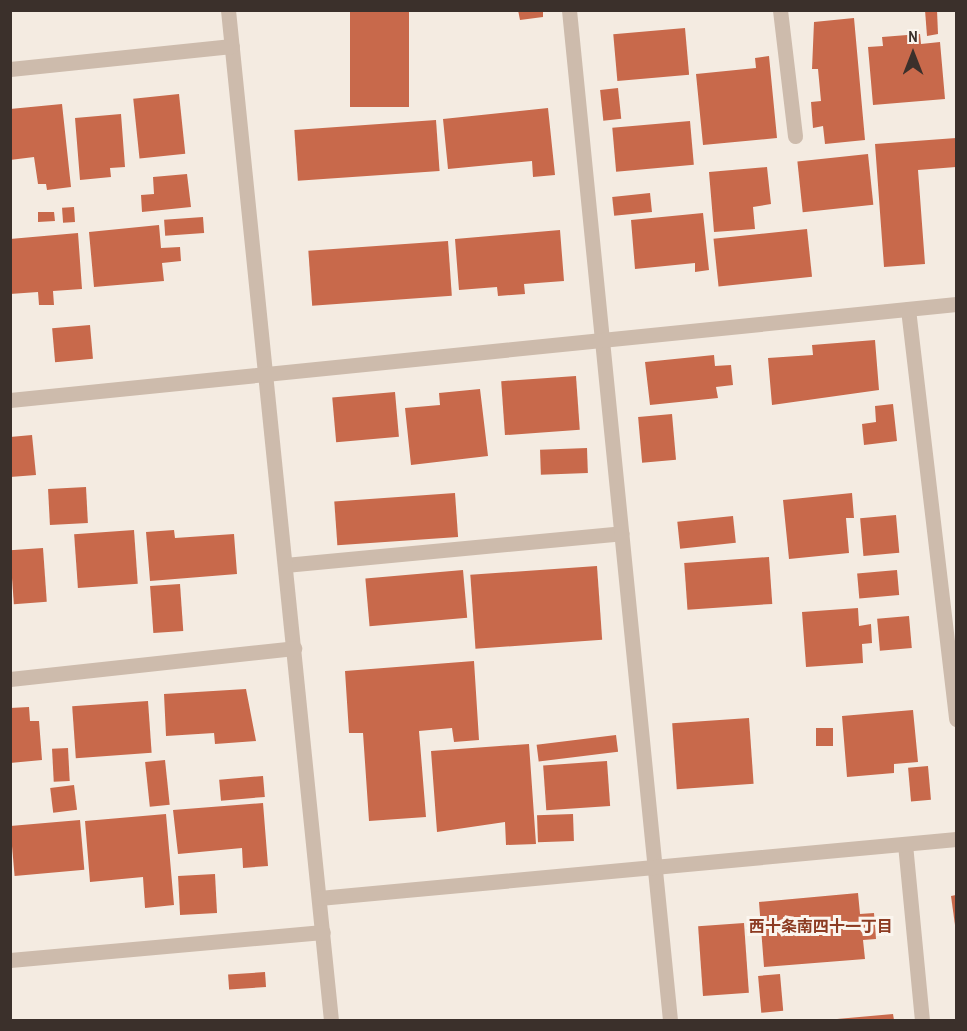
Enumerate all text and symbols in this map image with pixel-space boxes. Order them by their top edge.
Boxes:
north arrow [883,24,943,84]
text: N [908,25,918,47]
district label: 西十条南四十一丁目 [749,916,893,936]

